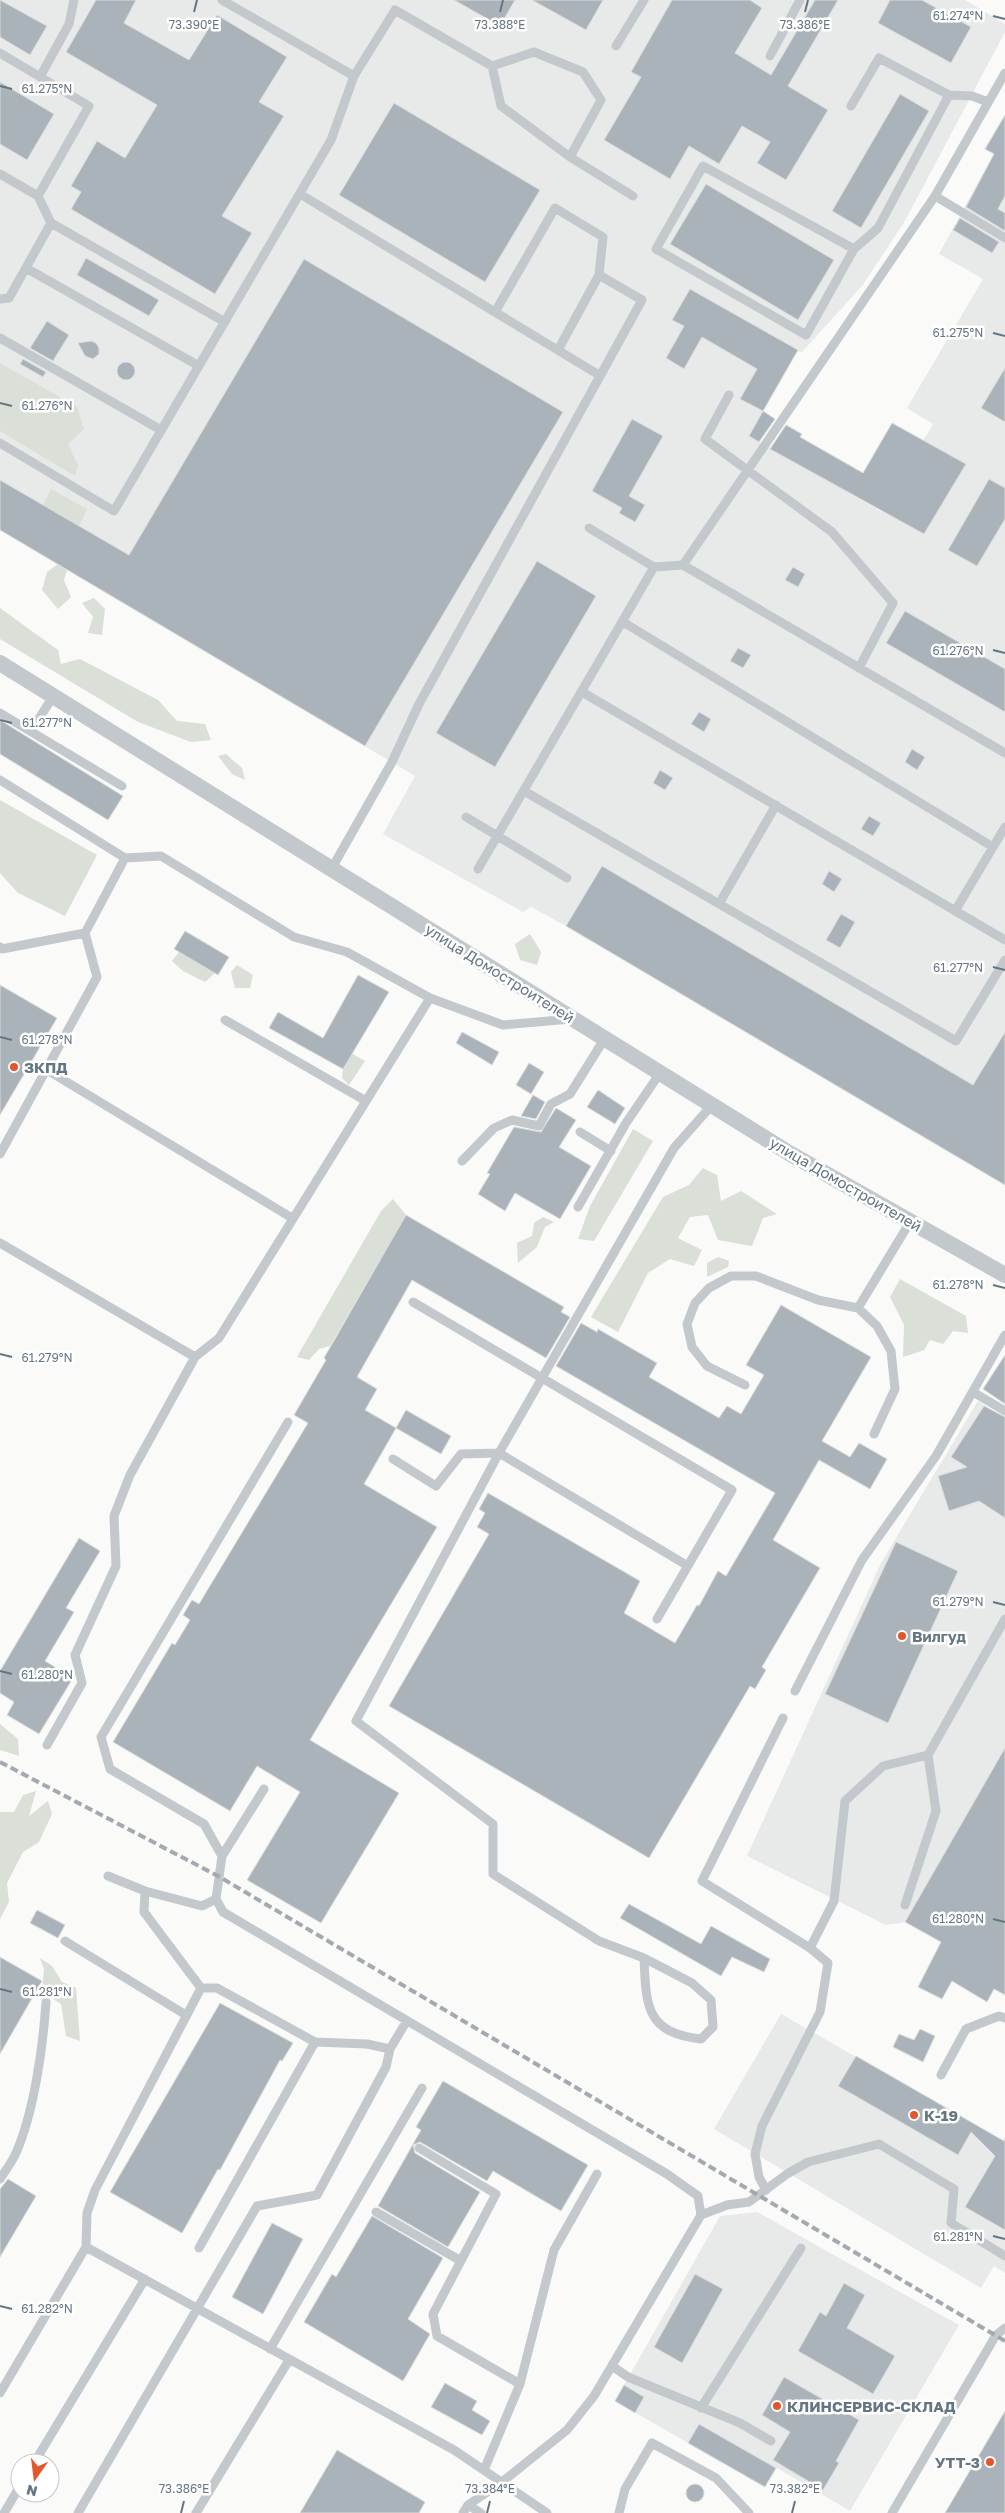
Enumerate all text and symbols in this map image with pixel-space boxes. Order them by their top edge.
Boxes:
text: 61.274°N [933,8,983,23]
text: 73.390°E [169,17,219,32]
text: 73.388°E [475,17,525,32]
text: 73.386°E [780,17,830,32]
text: 61.275°N [22,81,72,96]
text: 61.275°N [933,325,983,340]
text: 61.276°N [21,398,73,413]
text: 61.276°N [932,643,984,658]
text: 61.277°N [22,715,72,730]
street label: улица Домостроителей [422,920,578,1026]
text: 61.277°N [933,960,983,975]
text: 61.278°N [21,1032,73,1047]
place label: ЗКПД [24,1058,68,1076]
marker: ЗКПД [8,1061,20,1073]
street label: улица Домостроителей [767,1133,925,1235]
text: 61.278°N [932,1277,984,1292]
text: 61.279°N [21,1350,73,1365]
text: 61.279°N [932,1594,984,1609]
place label: Вилгуд [912,1627,966,1645]
marker: Вилгуд [896,1630,908,1642]
text: 61.280°N [21,1667,73,1682]
text: 61.280°N [932,1911,984,1926]
text: 61.281°N [22,1984,72,1999]
place label: К-19 [924,2106,958,2124]
marker: К-19 [908,2109,920,2121]
text: 61.281°N [933,2229,983,2244]
text: 61.282°N [21,2301,73,2316]
place label: КЛИНСЕРВИС-СКЛАД [787,2397,955,2415]
marker: КЛИНСЕРВИС-СКЛАД [771,2400,783,2412]
north arrow [10,2453,60,2503]
place label: УТТ-3 [935,2453,980,2471]
marker: УТТ-3 [984,2456,996,2468]
text: 73.386°E [159,2481,209,2496]
text: 73.384°E [465,2481,515,2496]
text: 73.382°E [770,2481,820,2496]
text: N [25,2482,39,2501]

